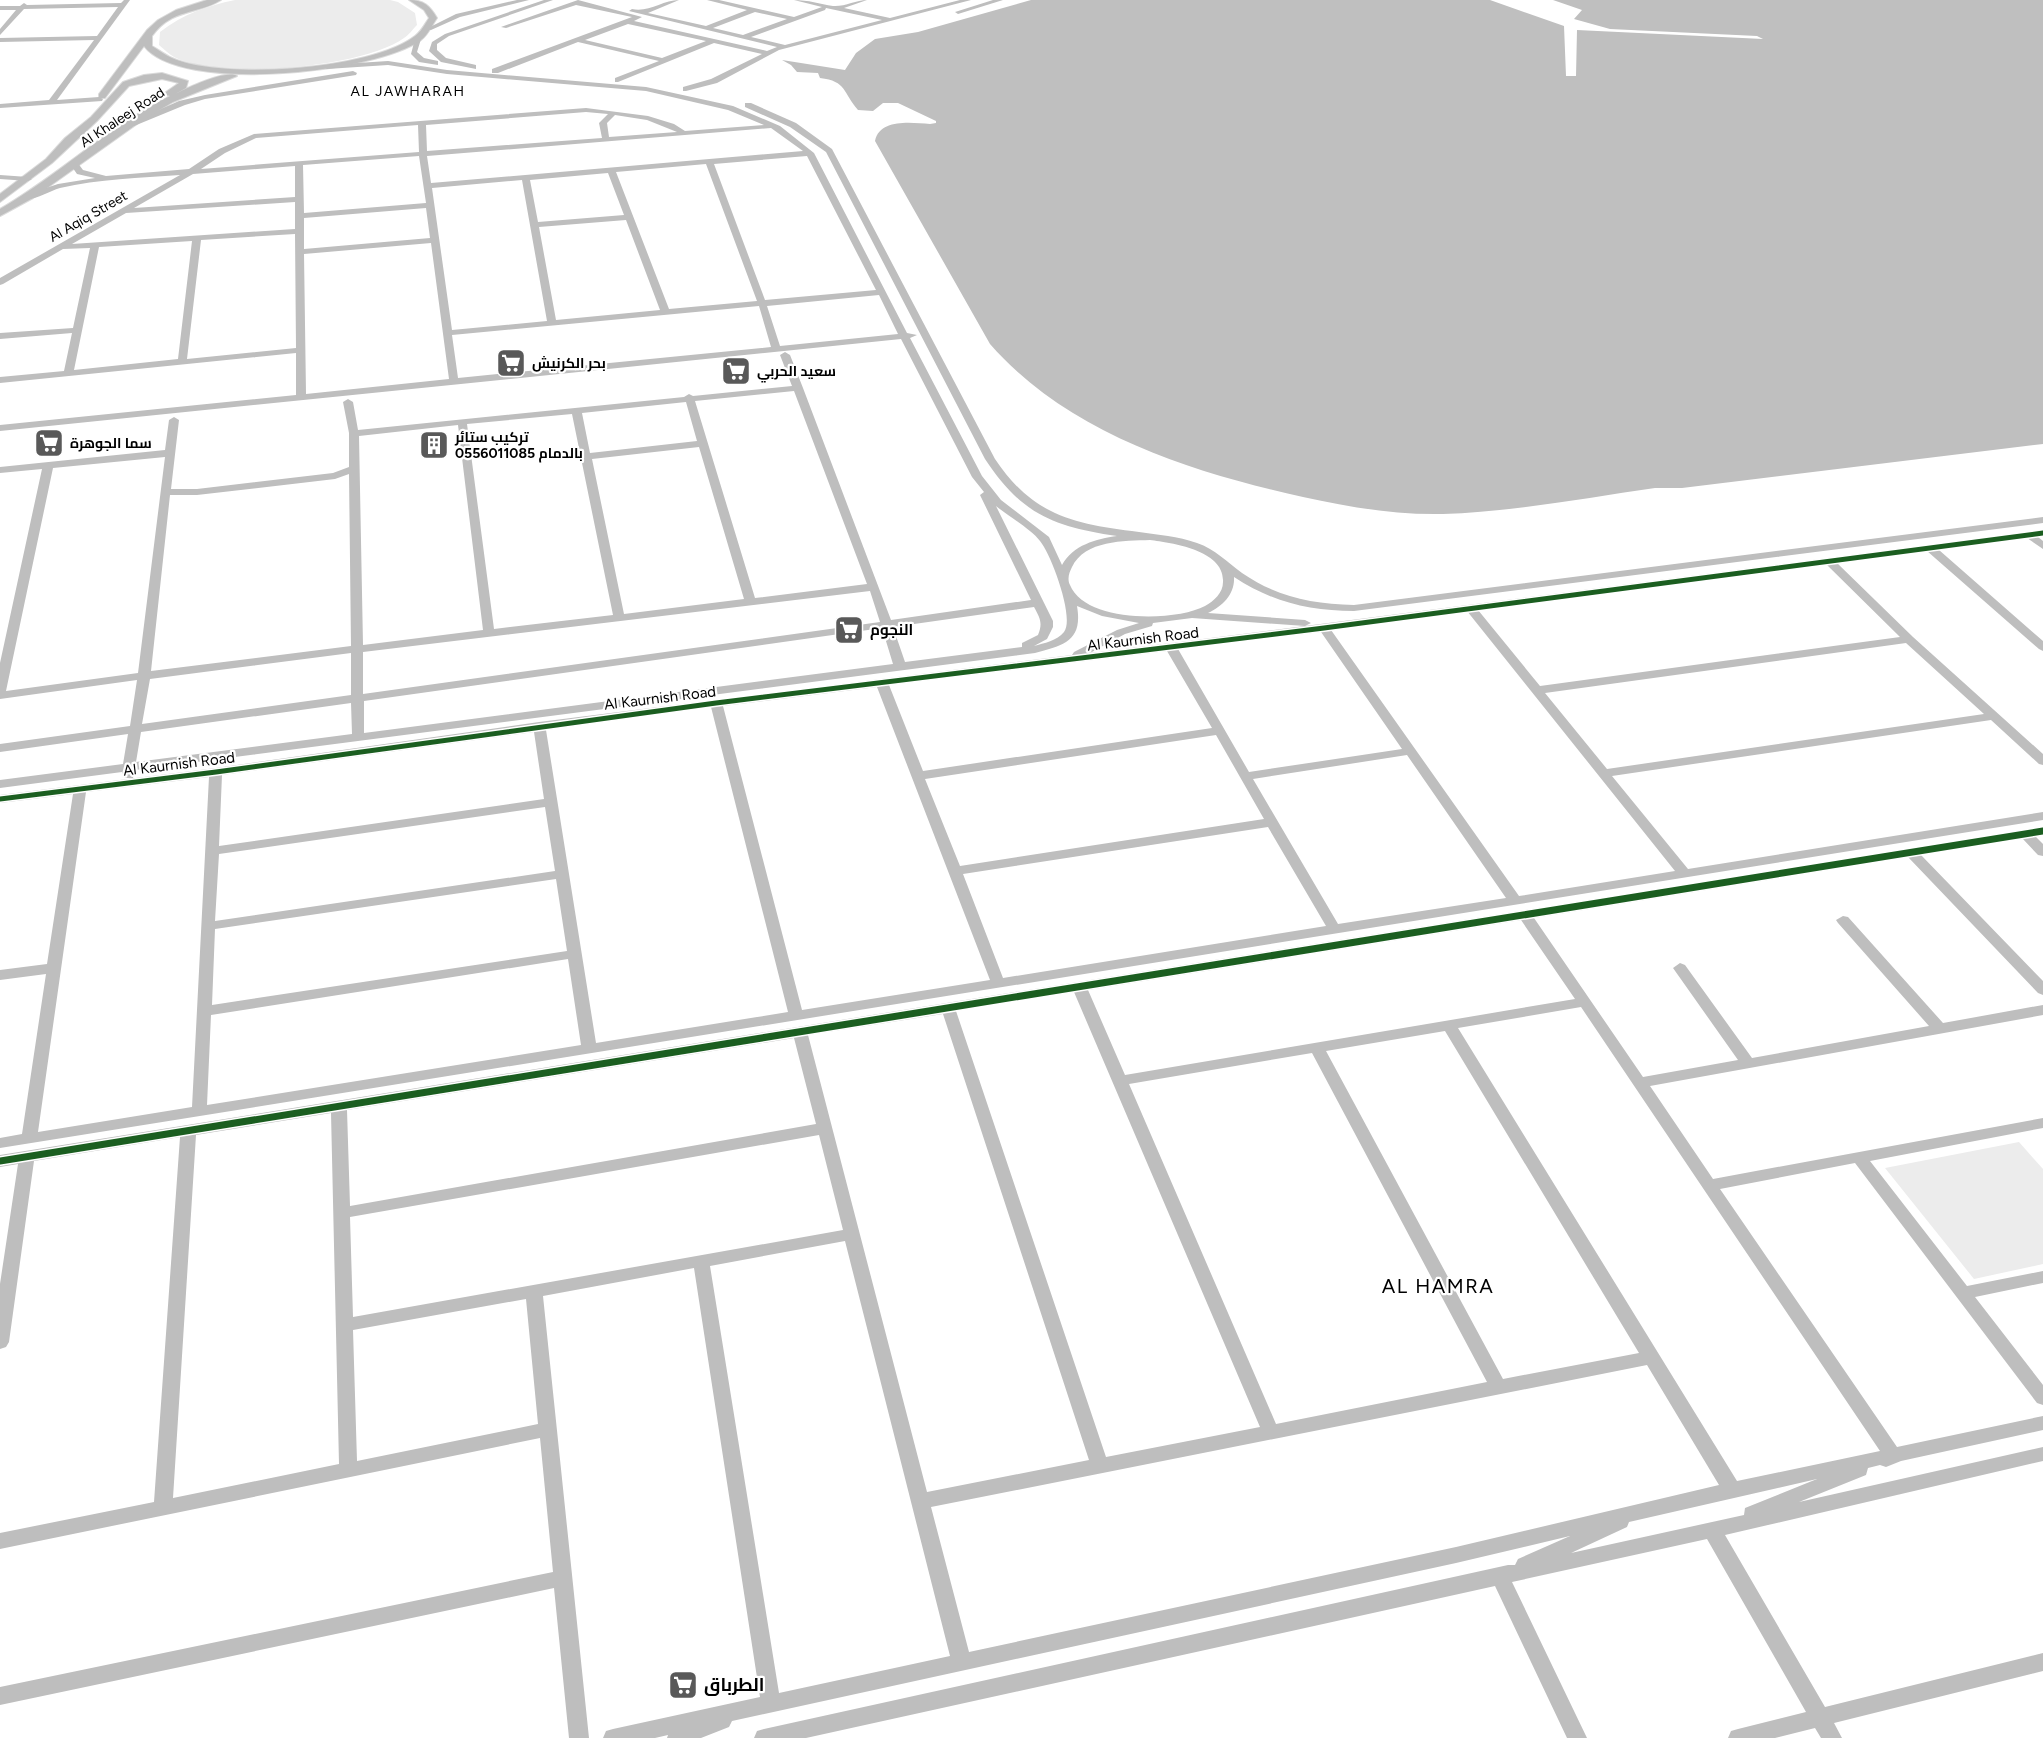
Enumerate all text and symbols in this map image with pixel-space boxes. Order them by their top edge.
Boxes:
district label: AL JAWHARAH [350,83,466,100]
street label: Al Khaleej Road [77,84,168,151]
street label: Al Aqiq Street [46,187,130,246]
supermarket icon: بحر الكرنيش [495,347,527,379]
place label: بحر الكرنيش [532,355,606,372]
supermarket icon: سعيد الحربي [720,355,752,387]
place label: سعيد الحربي [757,363,836,383]
supermarket icon: سما الجوهرة [33,427,65,459]
building icon: تركيب ستائر بالدمام 0556011085 [418,429,450,461]
place label: تركيب ستائر بالدمام 0556011085 [454,429,583,463]
place label: سما الجوهرة [70,435,152,452]
supermarket icon: النجوم [833,614,865,646]
place label: النجوم [870,621,913,640]
street label: Al Kaurnish Road [1086,623,1200,655]
street label: Al Kaurnish Road [603,682,717,714]
street label: Al Kaurnish Road [122,748,236,780]
district label: AL HAMRA [1382,1274,1494,1298]
supermarket icon: الطرباق [667,1669,699,1701]
place label: الطرباق [704,1674,764,1696]

